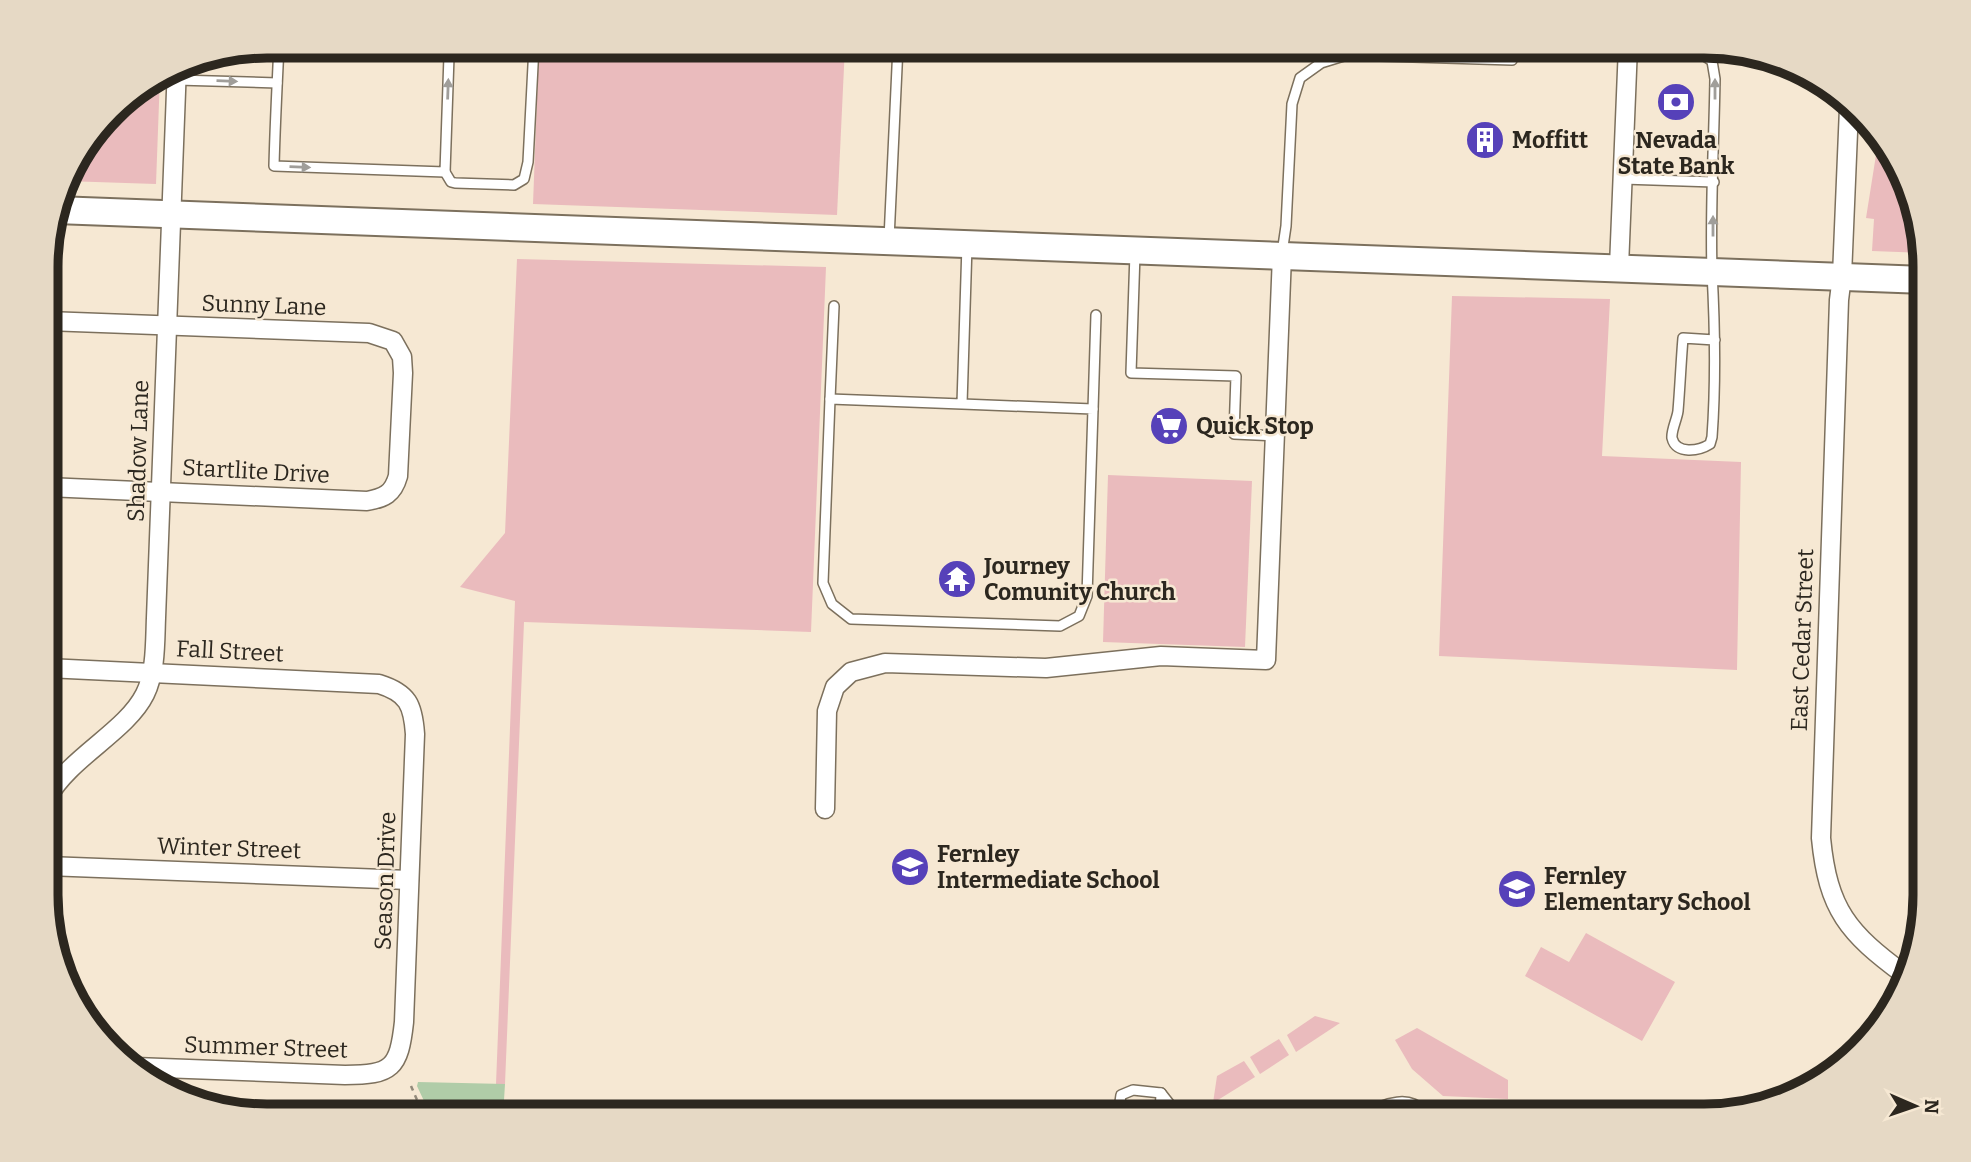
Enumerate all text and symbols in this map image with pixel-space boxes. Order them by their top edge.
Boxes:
one-way arrow [216,76,238,87]
one-way arrow [442,78,453,100]
one-way arrow [1709,78,1721,100]
bank icon: Nevada State Bank [1655,81,1697,123]
building icon: Moffitt [1464,119,1506,161]
place label: Moffitt [1512,126,1588,154]
place label: Nevada State Bank [1618,126,1735,180]
one-way arrow [290,161,312,172]
one-way arrow [1707,215,1719,237]
street label: Sunny Lane [201,289,327,321]
street label: Shadow Lane [122,379,154,523]
supermarket icon: Quick Stop [1148,405,1190,447]
place label: Quick Stop [1196,412,1314,440]
street label: Startlite Drive [181,453,331,489]
street label: East Cedar Street [1785,548,1819,732]
place label: Journey Comunity Church [982,552,1176,606]
temple icon: Journey Comunity Church [936,558,978,600]
street label: Fall Street [176,634,284,668]
street label: Season Drive [369,811,401,951]
street label: Winter Street [156,831,302,865]
place label: Fernley Intermediate School [937,840,1160,894]
school or university icon: Fernley Intermediate School [889,846,931,888]
place label: Fernley Elementary School [1544,862,1751,916]
school or university icon: Fernley Elementary School [1496,868,1538,910]
street label: Summer Street [184,1030,348,1064]
north arrow [1880,1071,1950,1141]
text: N [1920,1099,1943,1115]

